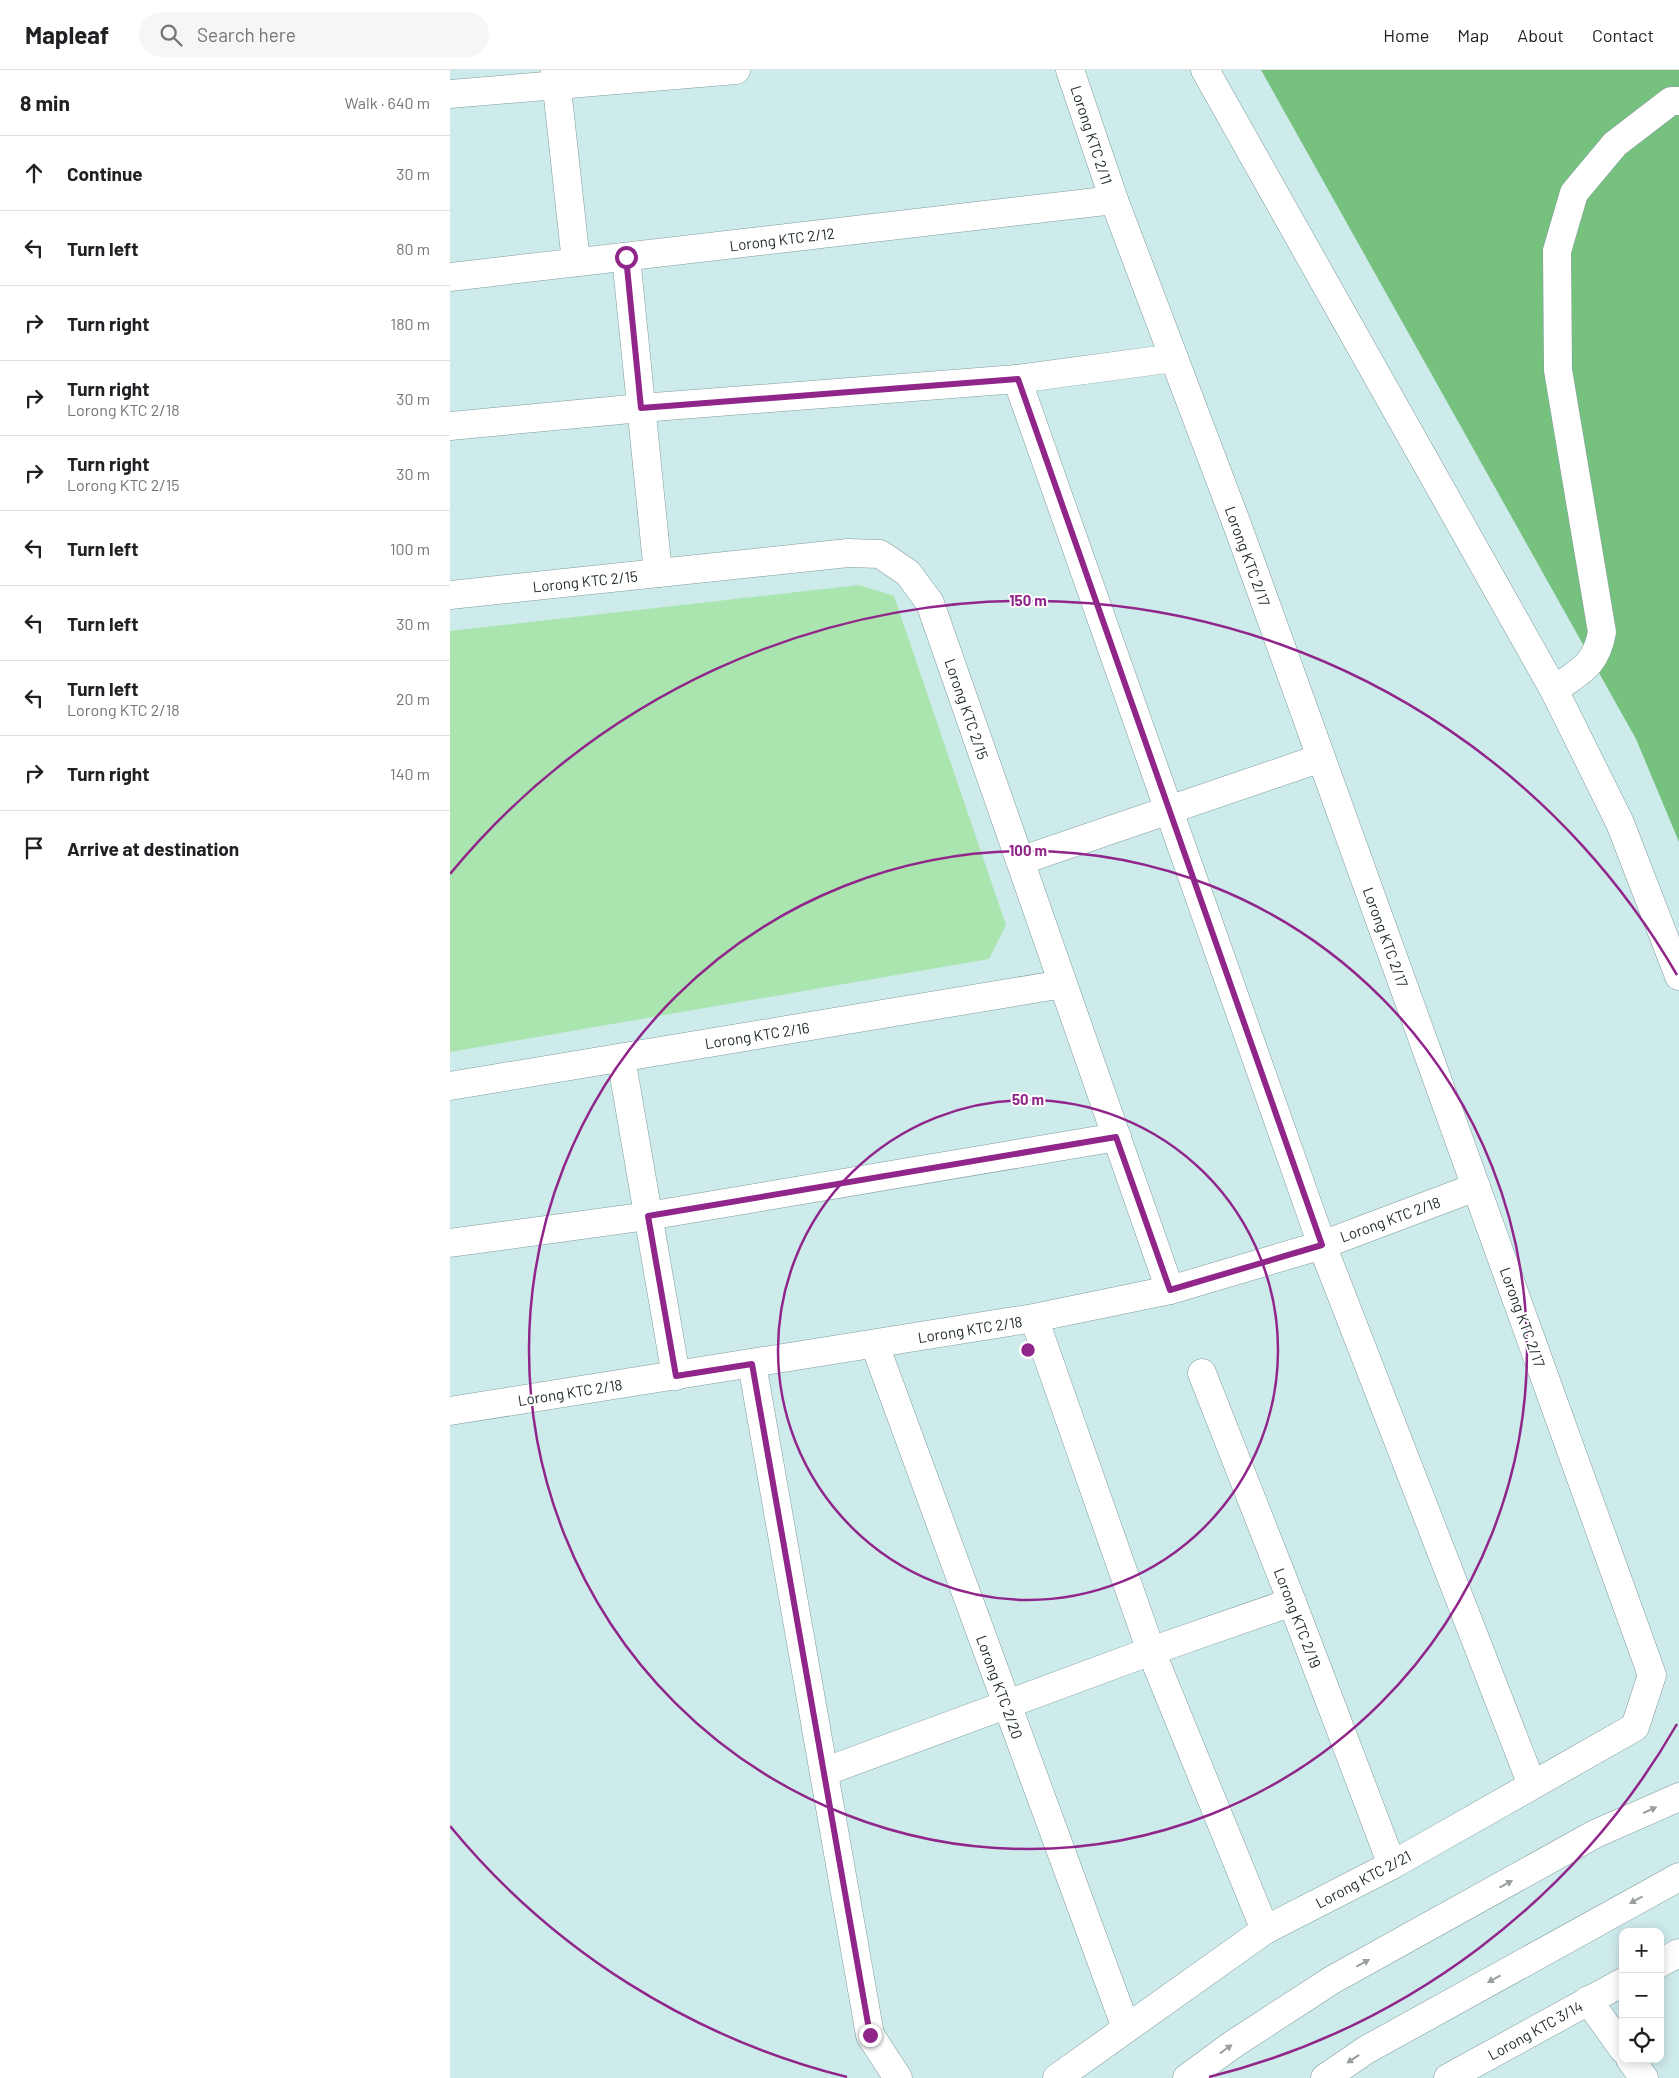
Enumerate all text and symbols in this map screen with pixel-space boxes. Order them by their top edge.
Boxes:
search box [139,12,489,57]
text: Mapleaf [25,20,109,49]
icon: search [157,21,185,49]
text: Search here [197,23,296,46]
text: Home [1383,24,1429,46]
text: Map [1457,24,1489,46]
text: About [1517,24,1564,46]
text: Contact [1592,24,1654,46]
street label: Lorong KTC 2/11 [1068,83,1116,187]
text: 8 min [20,90,70,115]
text: Walk · 640 m [345,93,430,112]
icon: ahead [20,159,48,187]
text: Continue [67,162,143,185]
text: 30 m [396,164,430,183]
street label: Lorong KTC 2/12 [728,224,836,254]
icon: left [20,234,48,262]
text: Turn left [67,237,138,260]
text: 80 m [396,239,430,258]
route start [615,246,638,269]
icon: right [20,309,48,337]
text: Turn right [67,312,149,335]
text: 180 m [391,314,430,333]
text: Turn right [67,377,149,400]
icon: right [20,384,48,412]
text: 30 m [396,389,430,408]
text: Lorong KTC 2/18 [67,400,180,419]
text: Turn right [67,452,149,475]
icon: right [20,459,48,487]
text: 30 m [396,464,430,483]
text: Lorong KTC 2/15 [67,475,179,494]
street label: Lorong KTC 2/17 [1222,504,1274,608]
icon: left [20,534,48,562]
text: Turn left [67,537,138,560]
text: 100 m [390,539,430,558]
street label: Lorong KTC 2/15 [532,567,638,595]
text: 150 m [1009,591,1047,609]
icon: left [20,609,48,637]
text: Turn left [67,612,138,635]
text: 30 m [396,614,430,633]
street label: Lorong KTC 2/15 [941,656,993,762]
text: Turn left [67,677,138,700]
icon: left [20,684,48,712]
text: 20 m [396,689,430,708]
text: Lorong KTC 2/18 [67,700,180,719]
icon: right [20,759,48,787]
text: Turn right [67,762,149,785]
text: 140 m [390,764,430,783]
icon: arrive [20,834,48,862]
text: Arrive at destination [67,837,239,860]
text: 100 m [1009,841,1047,859]
street label: Lorong KTC 2/17 [1360,885,1412,989]
street label: Lorong KTC 2/16 [704,1018,810,1052]
text: 50 m [1012,1090,1044,1108]
street label: Lorong KTC 2/18 [1337,1192,1443,1246]
street label: Lorong KTC 2/17 [1497,1265,1549,1369]
street label: Lorong KTC 2/18 [916,1312,1024,1346]
centre of rings [1019,1341,1037,1359]
street label: Lorong KTC 2/18 [516,1375,624,1409]
street label: Lorong KTC 2/19 [1271,1565,1325,1671]
street label: Lorong KTC 2/20 [973,1633,1027,1741]
one-way arrow [1643,1805,1657,1813]
street label: Lorong KTC 2/21 [1312,1846,1414,1912]
one-way arrow [1498,1880,1513,1888]
one-way arrow [1630,1896,1643,1905]
map controls [1619,1928,1664,2063]
button: + [1619,1928,1664,1973]
one-way arrow [1357,1958,1370,1967]
button: − [1619,1973,1664,2018]
one-way arrow [1487,1975,1502,1983]
street label: Lorong KTC 3/14 [1484,1997,1586,2063]
button: locate [1619,2018,1664,2063]
route end [859,2024,882,2047]
one-way arrow [1219,2044,1232,2055]
one-way arrow [1346,2054,1360,2064]

